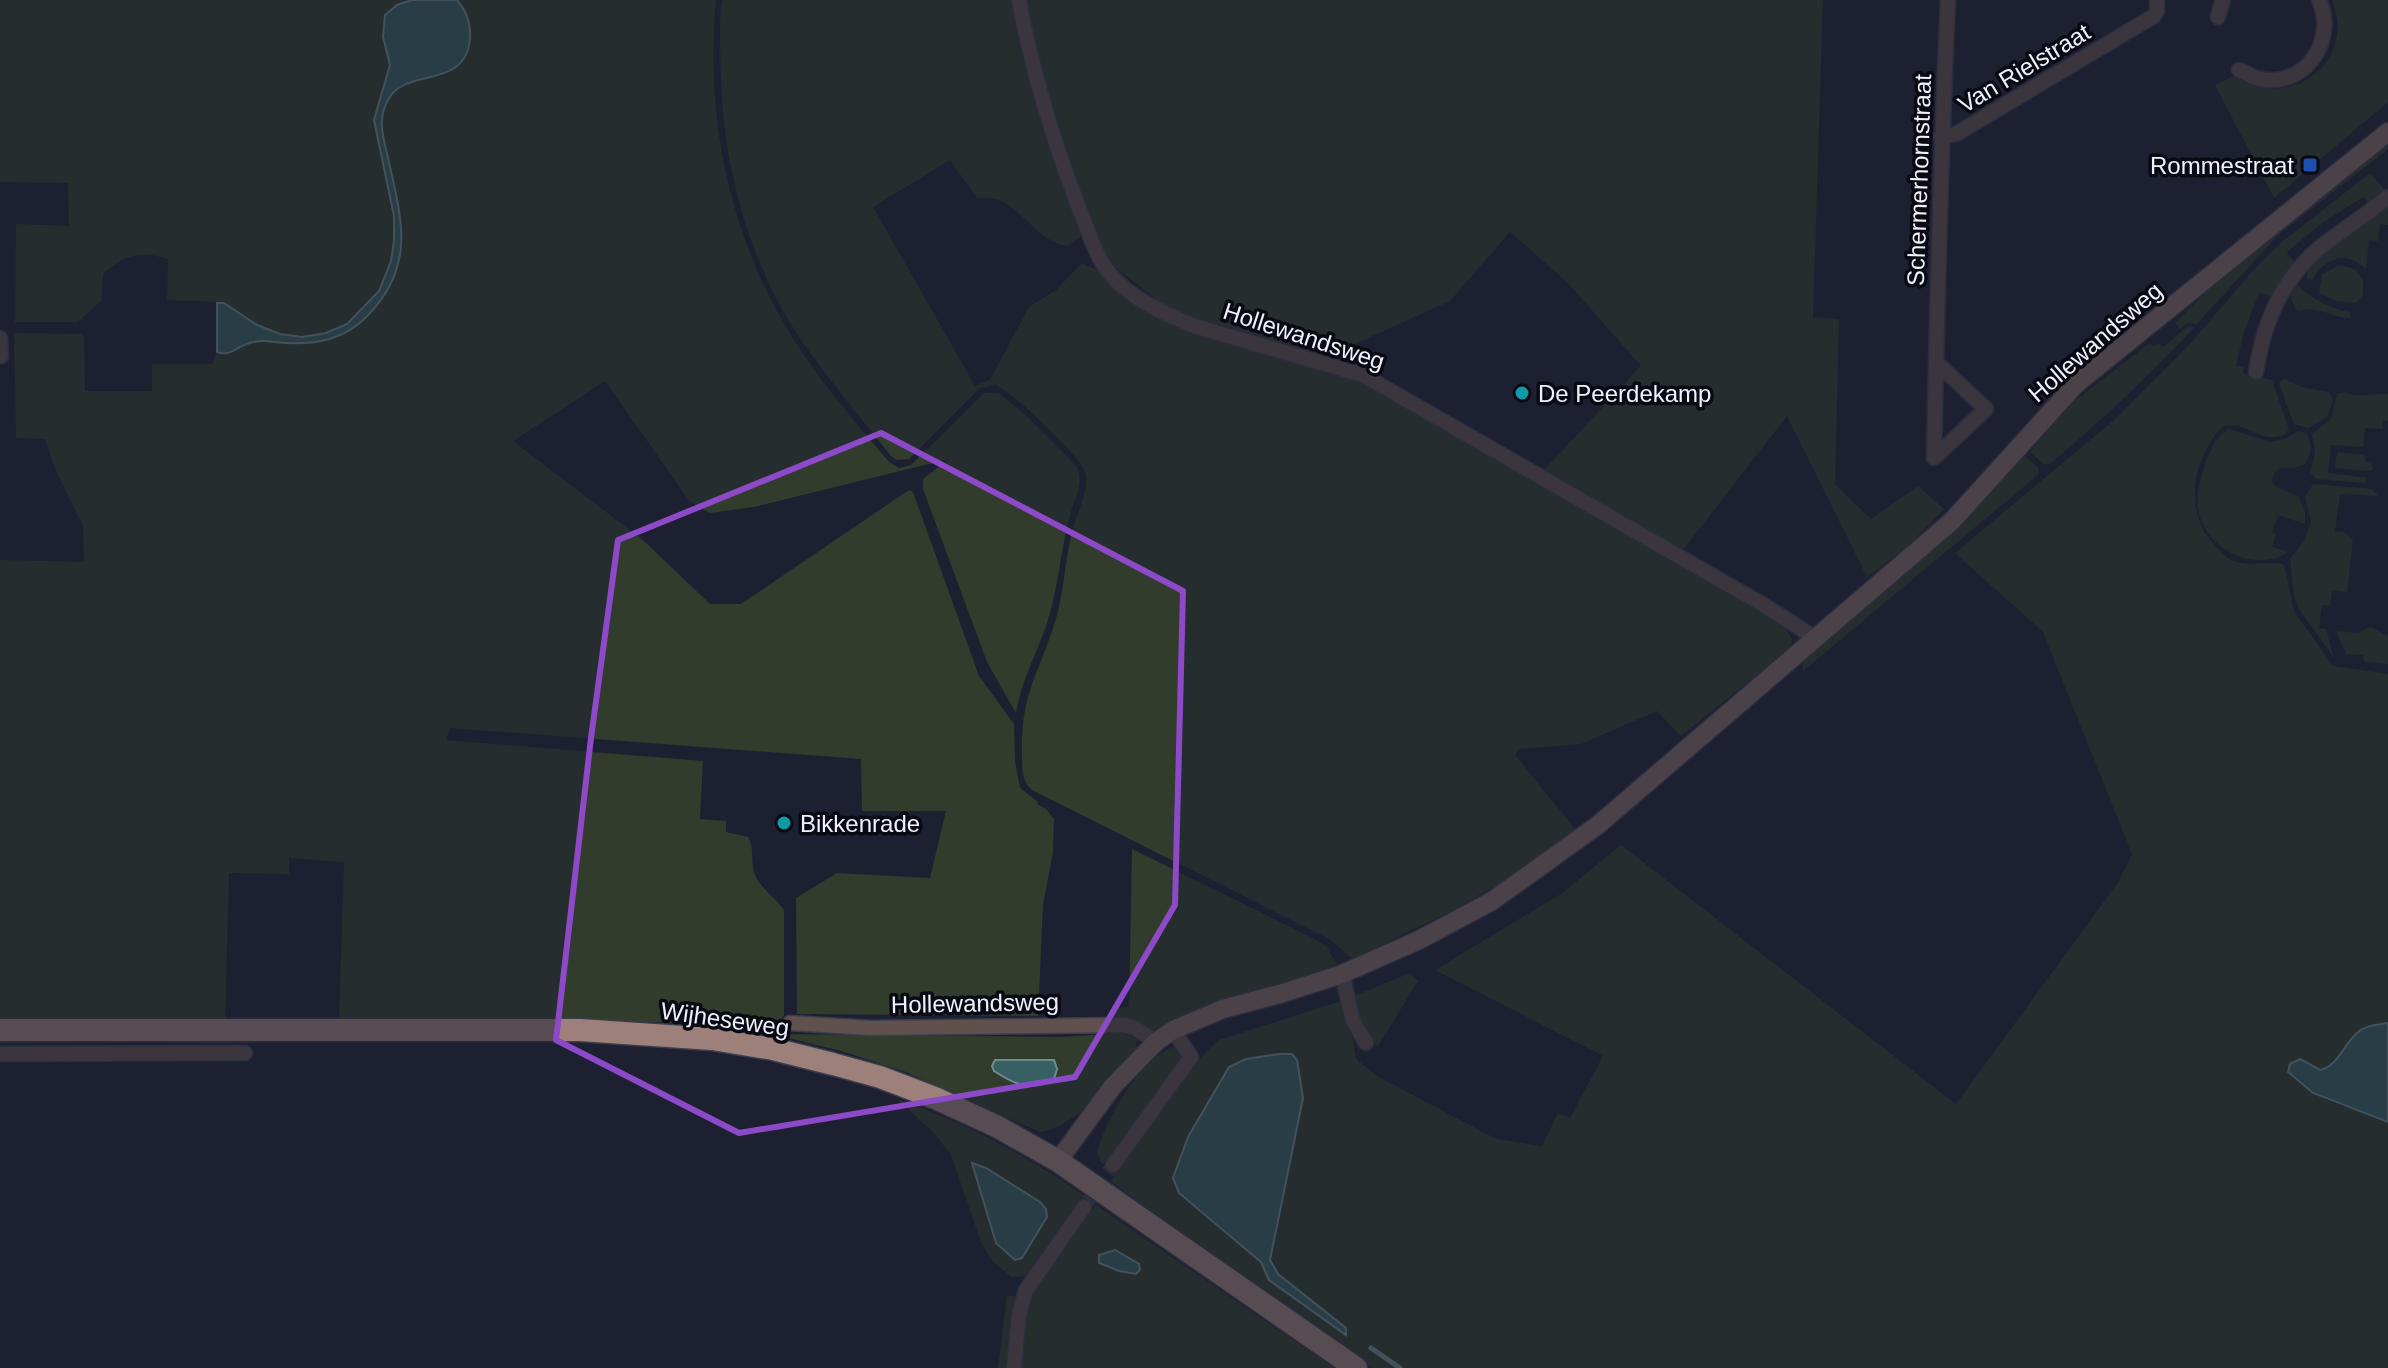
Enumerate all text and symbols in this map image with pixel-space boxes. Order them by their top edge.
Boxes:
street label: Van Rielstraat [1953,18,2095,118]
street label: Schermerhornstraat [1902,73,1936,286]
place label: Rommestraat [2150,152,2294,179]
marker: Rommestraat [2301,156,2319,174]
street label: Hollewandsweg [2023,277,2167,407]
street label: Hollewandsweg [1220,297,1388,375]
place label: De Peerdekamp [1538,380,1711,407]
marker: De Peerdekamp [1513,384,1531,402]
place label: Bikkenrade [800,810,920,837]
marker: Bikkenrade [775,814,793,832]
street label: Hollewandsweg [891,988,1059,1018]
street label: Wijheseweg [659,997,791,1041]

